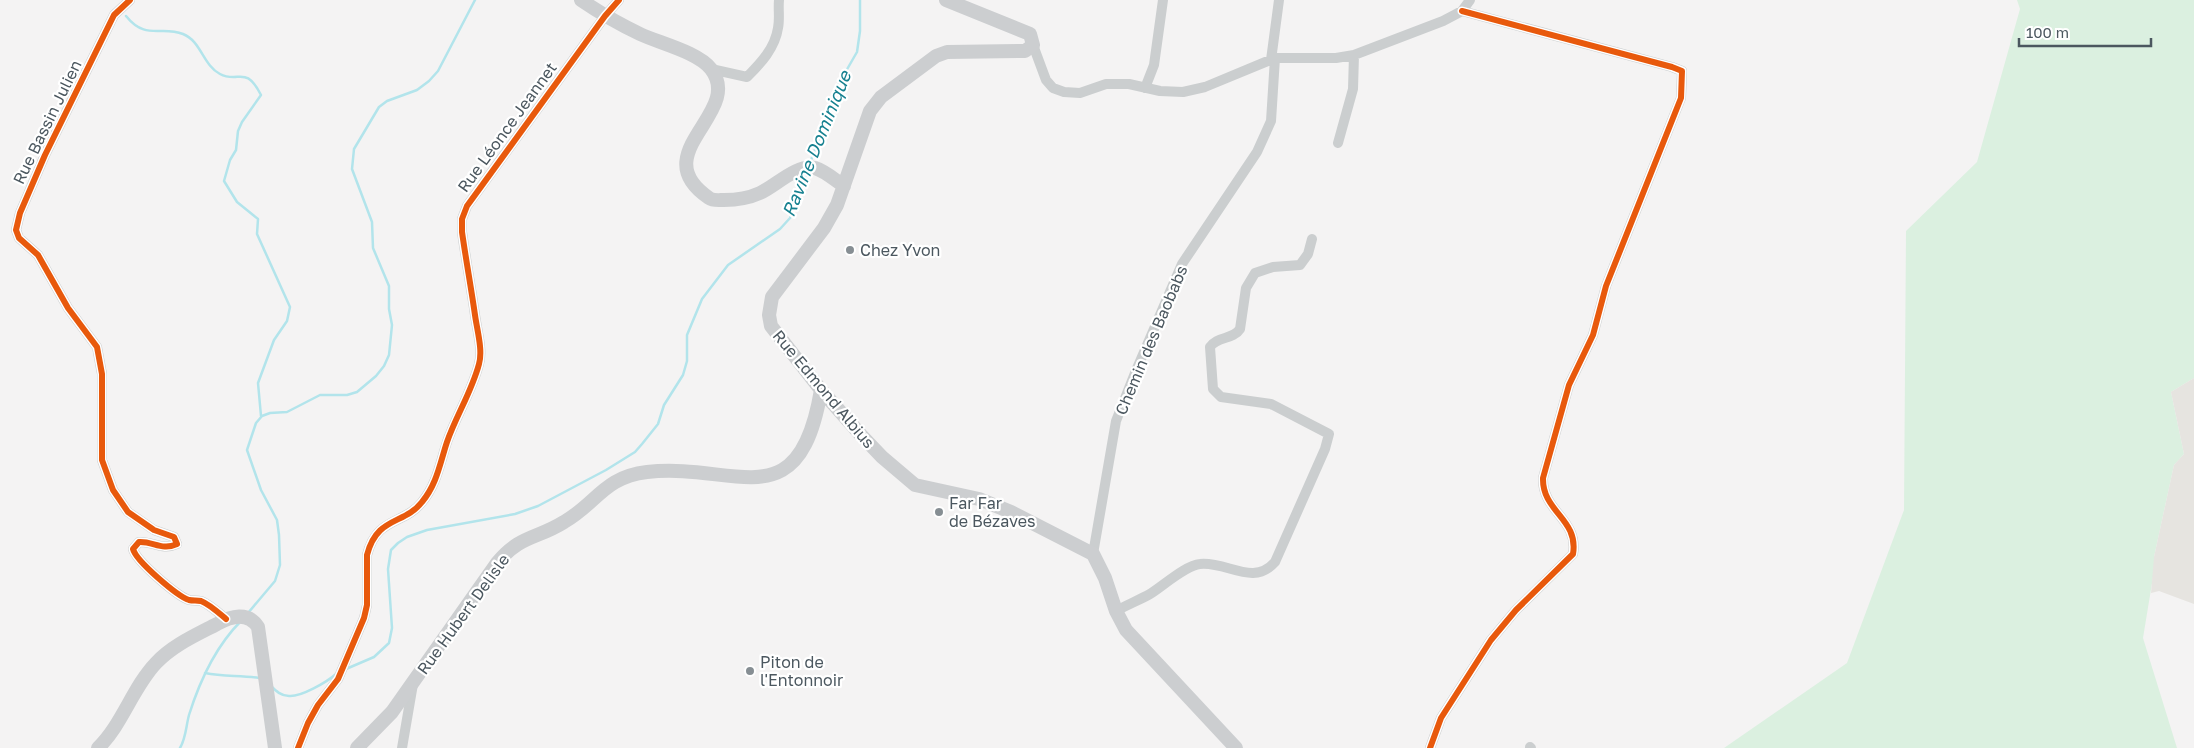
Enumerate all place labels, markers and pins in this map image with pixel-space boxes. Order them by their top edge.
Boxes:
place label: Chez Yvon [860,240,940,260]
marker: Chez Yvon [844,244,856,256]
place label: Far Far de Bézaves [949,493,1035,531]
marker: Far Far de Bézaves [933,506,945,518]
place label: Piton de l'Entonnoir [760,652,843,690]
marker: Piton de l'Entonnoir [744,665,756,677]

